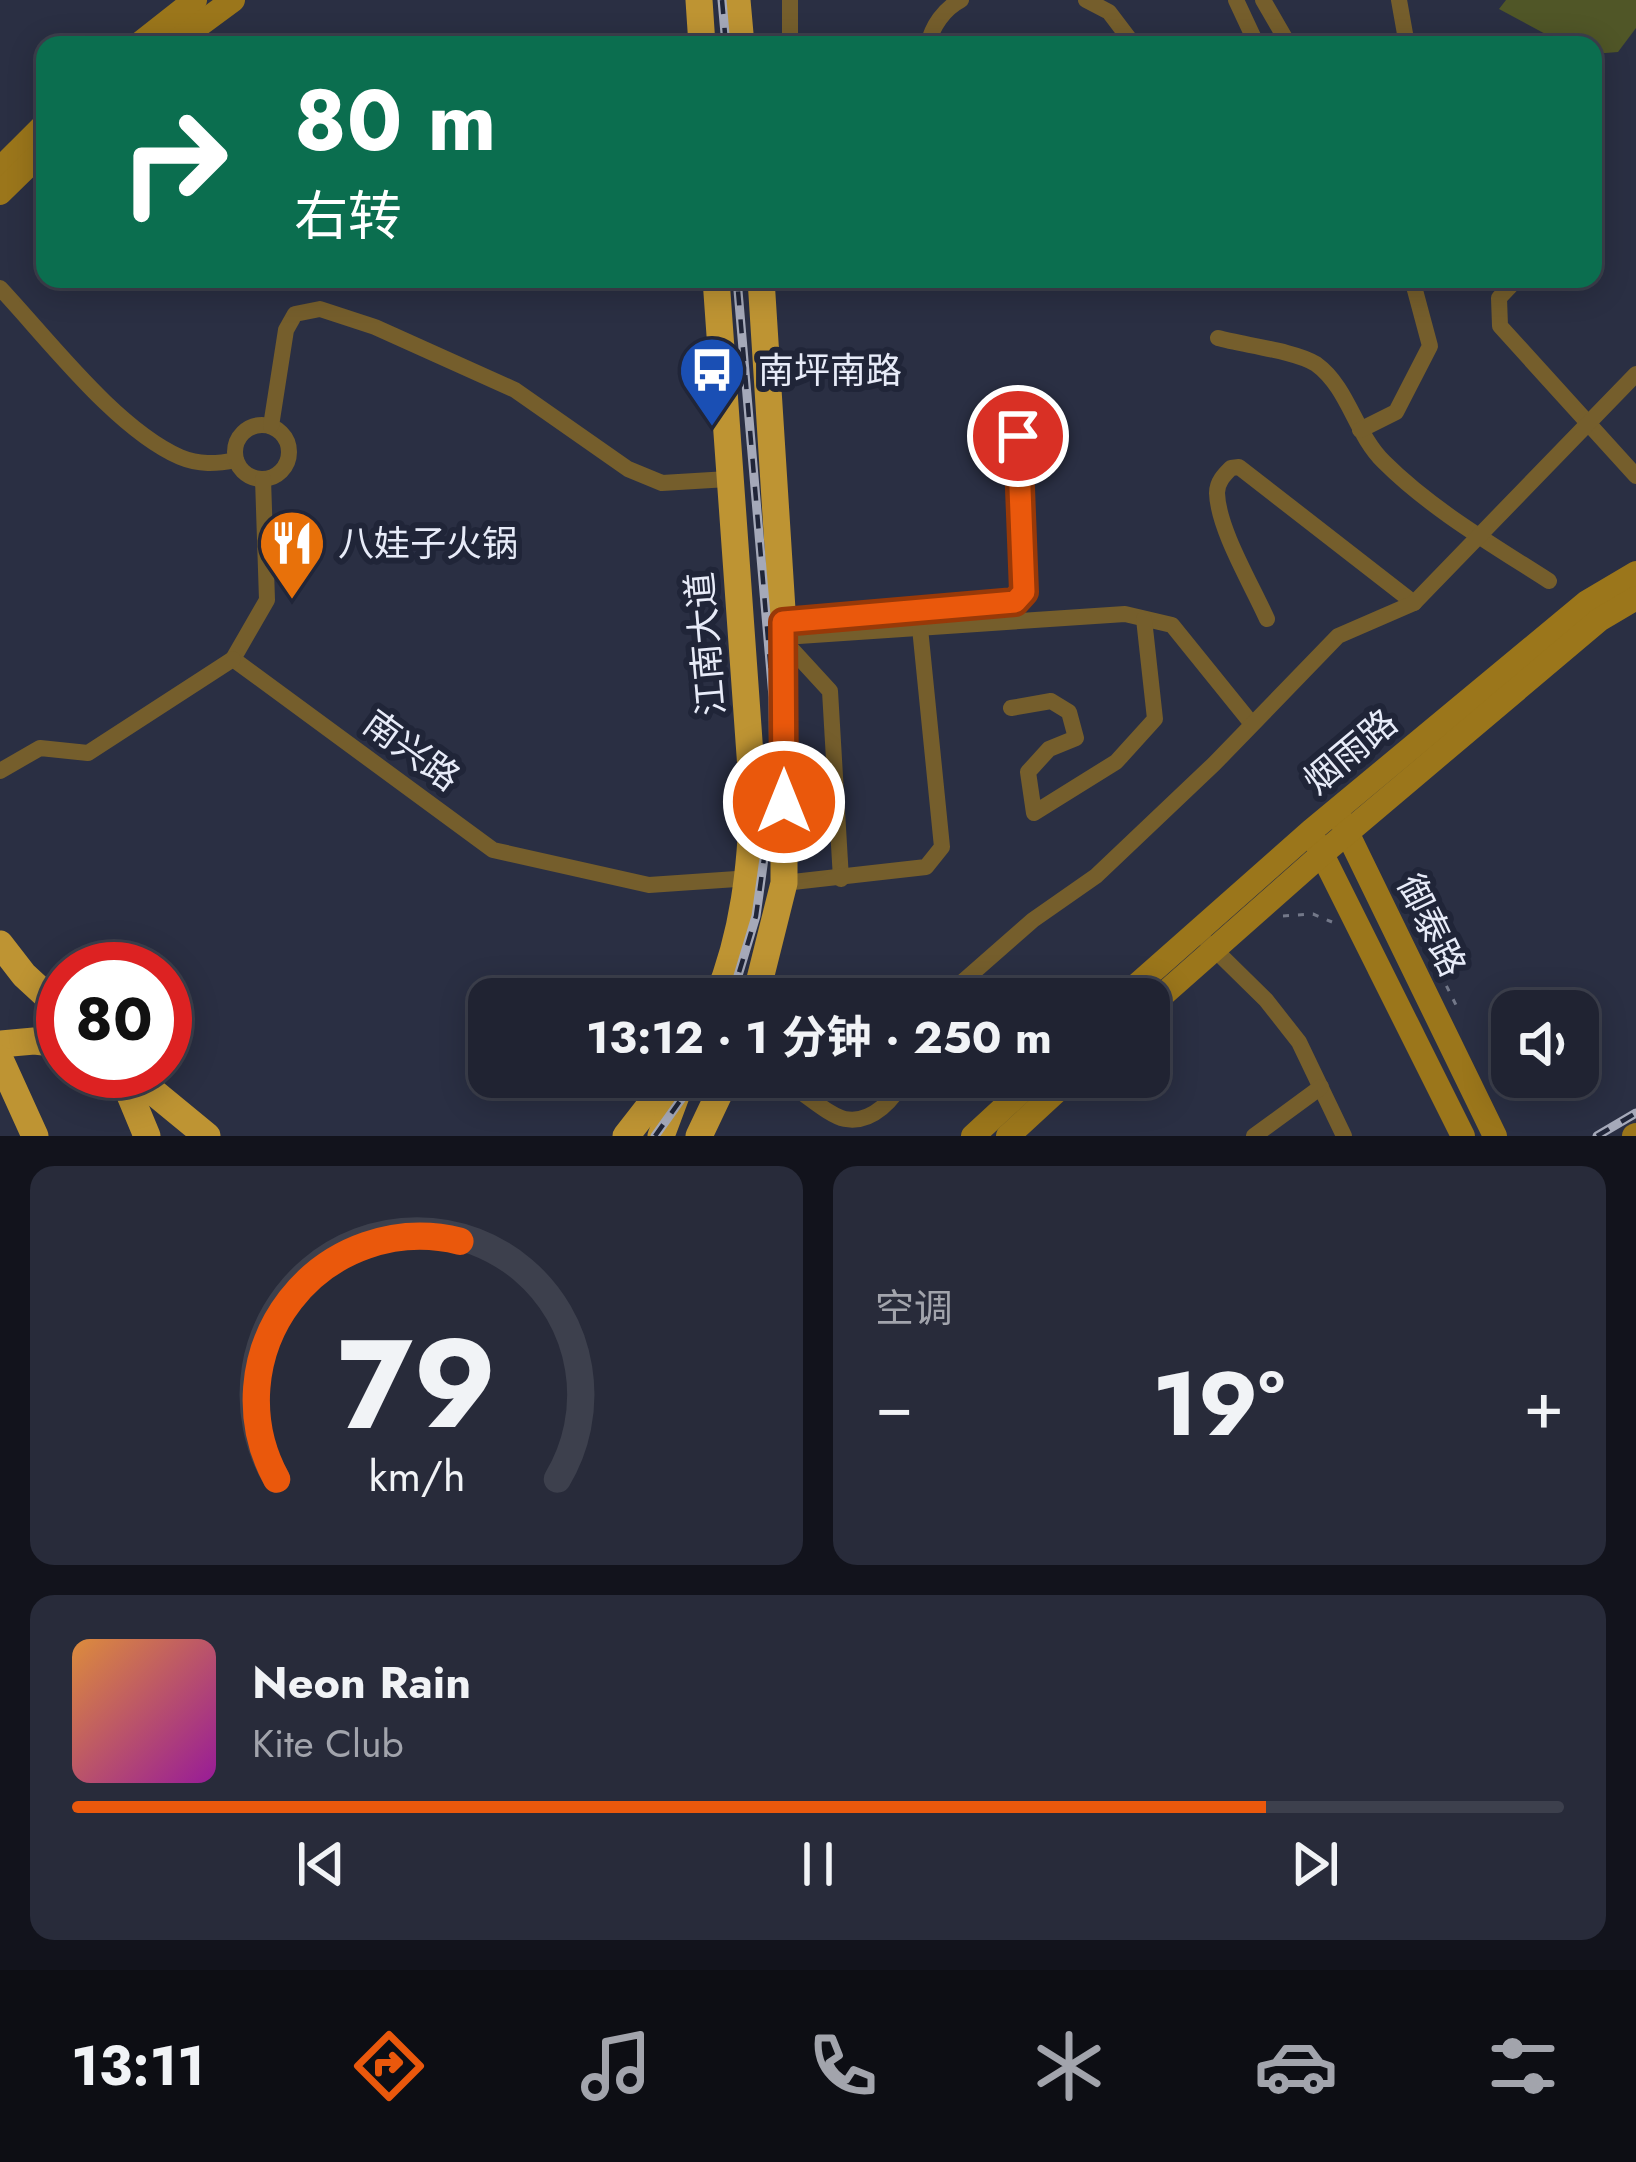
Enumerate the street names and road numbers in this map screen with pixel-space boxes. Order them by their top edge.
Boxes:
street label: 江南大道 [673,570,737,718]
street label: 烟雨路 [1292,696,1408,806]
street label: 南兴路 [353,697,471,803]
street label: 御泰路 [1385,865,1479,985]

